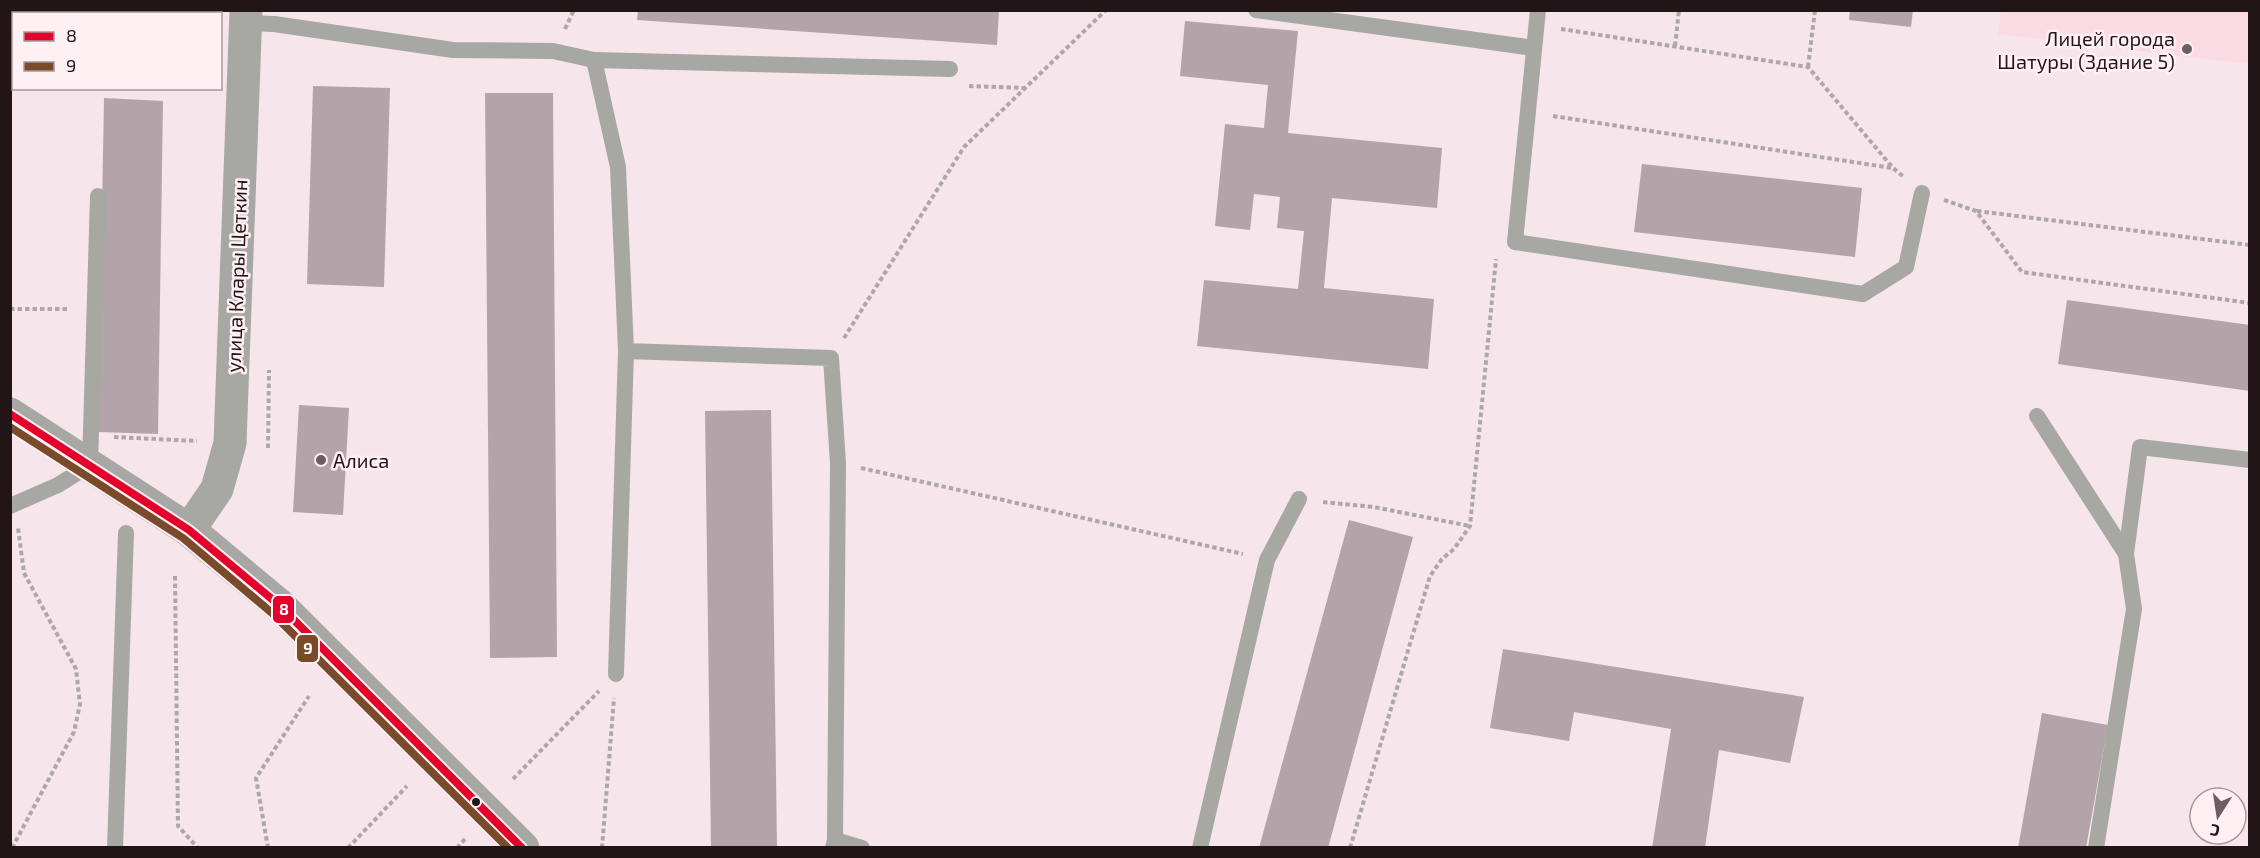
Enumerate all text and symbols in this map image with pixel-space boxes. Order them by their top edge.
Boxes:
legend [12,12,222,90]
text: 8 [66,24,77,46]
place label: Лицей города Шатуры (Здание 5) [1997,26,2175,74]
marker: Лицей города Шатуры (Здание 5) [2180,42,2194,56]
text: 9 [66,54,76,76]
street label: улица Клары Цеткин [221,179,252,373]
place label: Алиса [333,448,389,472]
marker: Алиса [314,453,328,467]
line badge: 8 [272,595,295,624]
text: 8 [279,599,289,618]
line badge: 9 [296,634,319,663]
text: 9 [303,638,313,657]
north arrow [2188,786,2248,846]
unlabelled marker [470,796,482,808]
text: С [2208,821,2221,841]

